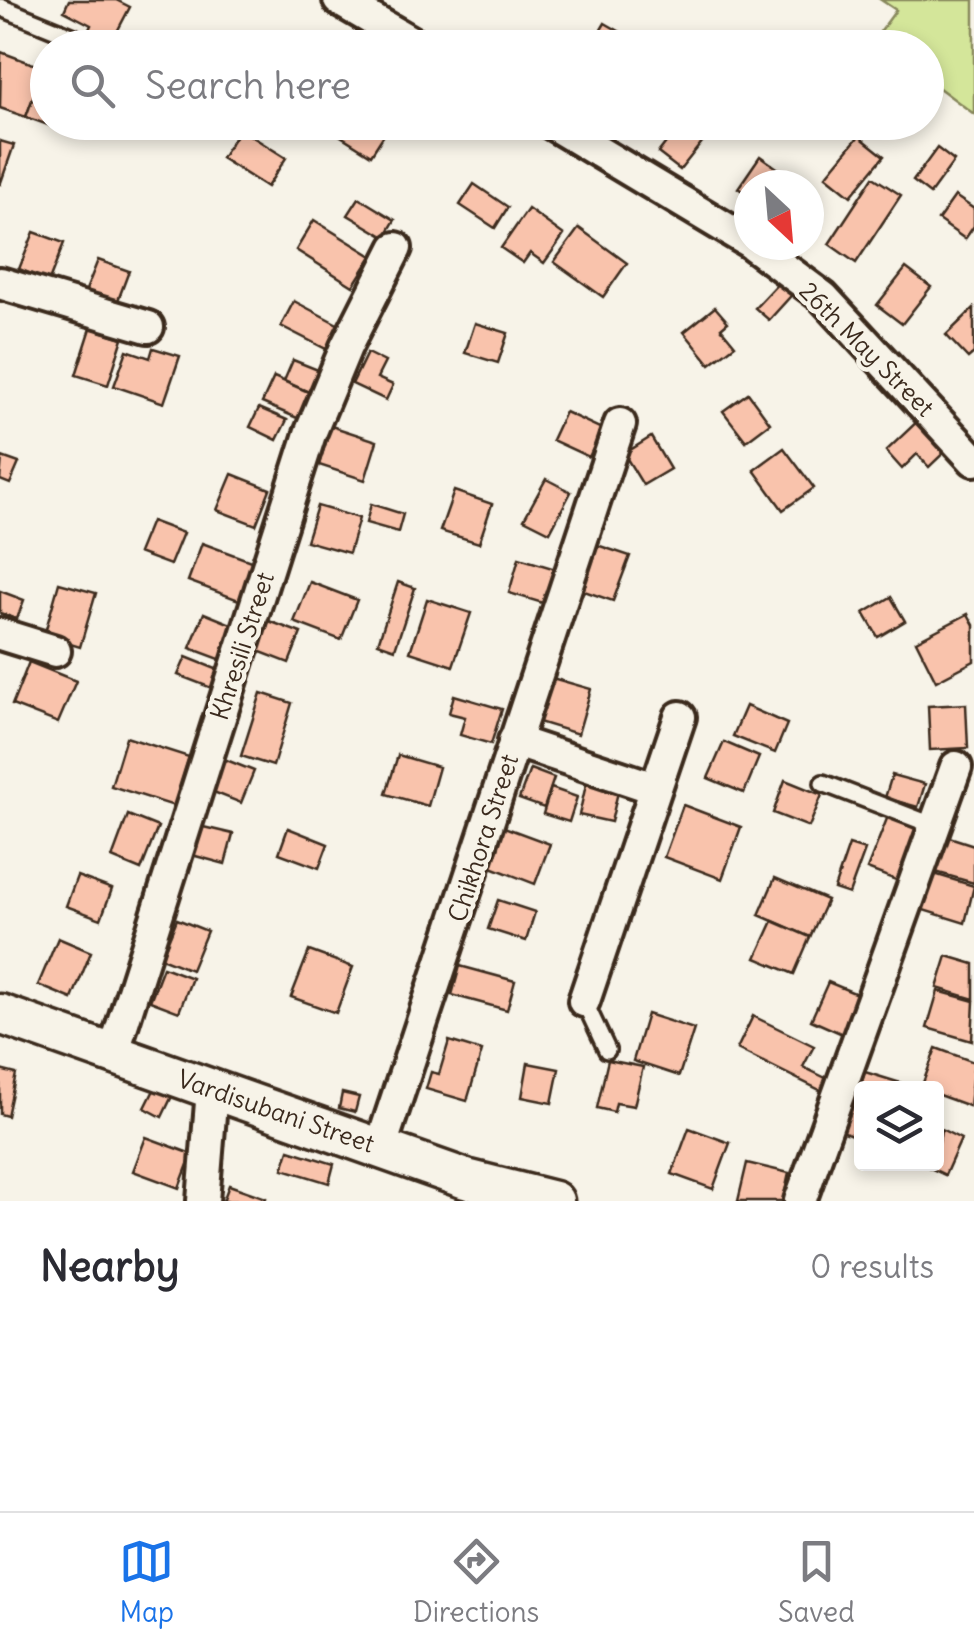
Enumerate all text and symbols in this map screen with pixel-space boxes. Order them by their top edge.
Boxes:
search box [30,30,944,140]
icon: search [65,58,120,113]
text: Search here [145,62,351,109]
north arrow [734,170,824,260]
street label: 26th May Street [793,275,941,423]
street label: Khresili Street [203,568,281,724]
street label: Chikhora Street [441,750,525,926]
street label: Vardisubani Street [173,1062,379,1160]
map controls [854,1081,944,1171]
button: layers [854,1081,944,1171]
text: Nearby [40,1240,179,1292]
text: 0 results [810,1246,934,1287]
tab: Map [119,1534,174,1630]
tab: Directions [413,1534,539,1630]
tab: Saved [778,1534,855,1630]

